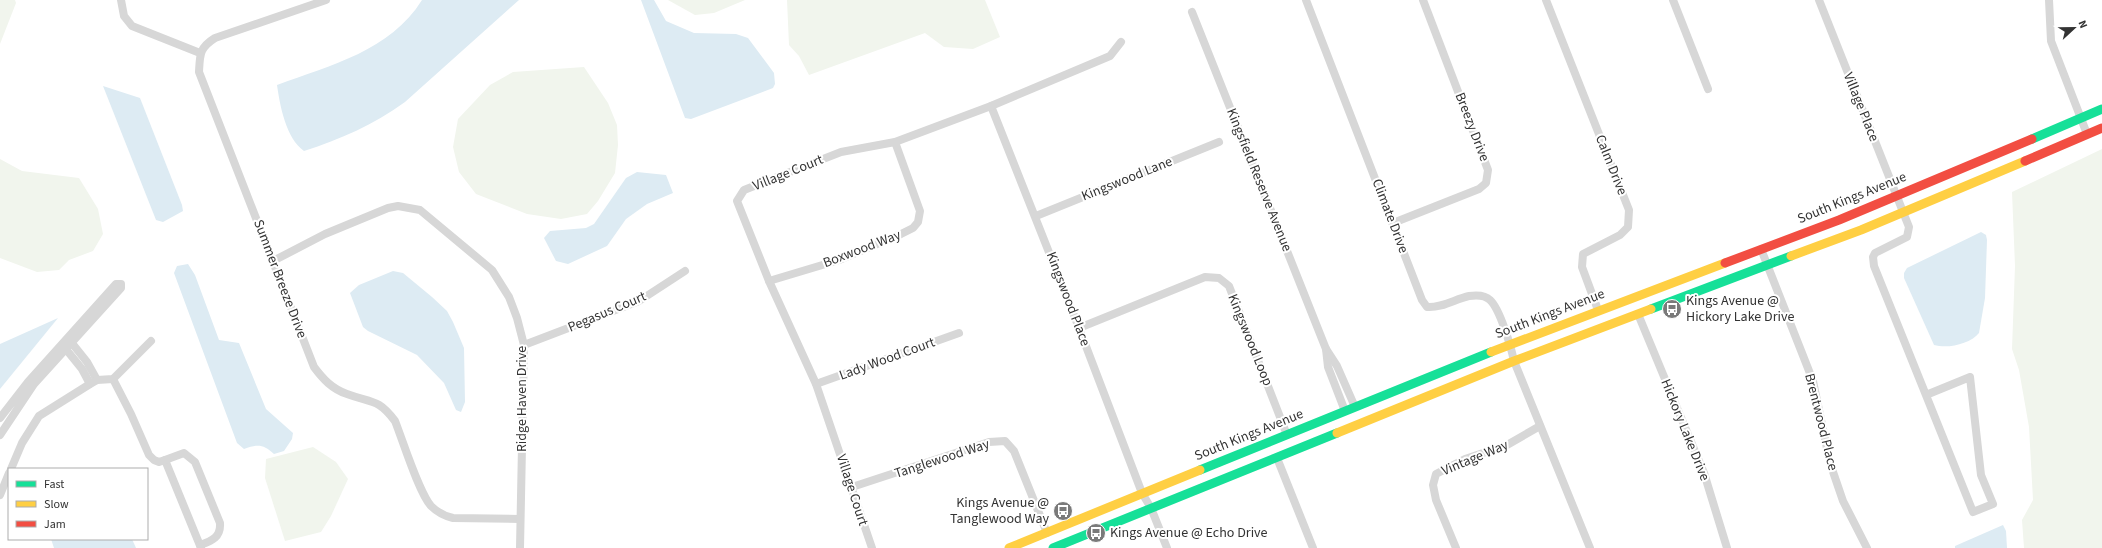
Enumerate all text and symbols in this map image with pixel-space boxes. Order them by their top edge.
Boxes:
north arrow [2054,8,2094,48]
text: N [2074,18,2091,31]
street label: Village Place [1838,69,1884,145]
street label: Breezy Drive [1450,90,1494,164]
street label: Kingsfield Reserve Avenue [1221,105,1297,255]
street label: Calm Drive [1590,132,1632,198]
street label: Village Court [750,150,826,196]
street label: Kingswood Lane [1079,152,1175,206]
street label: South Kings Avenue [1795,167,1910,229]
street label: Climate Drive [1367,176,1413,256]
street label: Summer Breeze Drive [248,217,312,341]
street label: Boxwood Way [820,225,904,273]
street label: Kingswood Place [1041,249,1095,349]
street label: South Kings Avenue [1492,284,1608,344]
street label: Pegasus Court [565,286,649,337]
street label: Kingswood Loop [1222,291,1278,389]
place label: Kings Avenue @ Hickory Lake Drive [1686,291,1794,327]
bus stop icon: Kings Avenue @ Hickory Lake Drive [1661,298,1683,320]
street label: Lady Wood Court [836,332,938,386]
street label: Ridge Haven Drive [512,346,532,452]
street label: Brentwood Place [1799,371,1843,473]
street label: Hickory Lake Drive [1655,376,1715,484]
street label: South Kings Avenue [1192,404,1307,466]
street label: Tanglewood Way [892,434,993,484]
street label: Vintage Way [1439,435,1512,481]
street label: Village Court [831,452,873,529]
legend [8,468,148,540]
text: Fast [44,476,64,493]
place label: Kings Avenue @ Tanglewood Way [950,493,1049,529]
text: Slow [44,496,69,513]
bus stop icon: Kings Avenue @ Tanglewood Way [1052,500,1074,522]
text: Jam [44,516,66,533]
bus stop icon: Kings Avenue @ Echo Drive [1085,522,1107,544]
place label: Kings Avenue @ Echo Drive [1110,523,1268,543]

